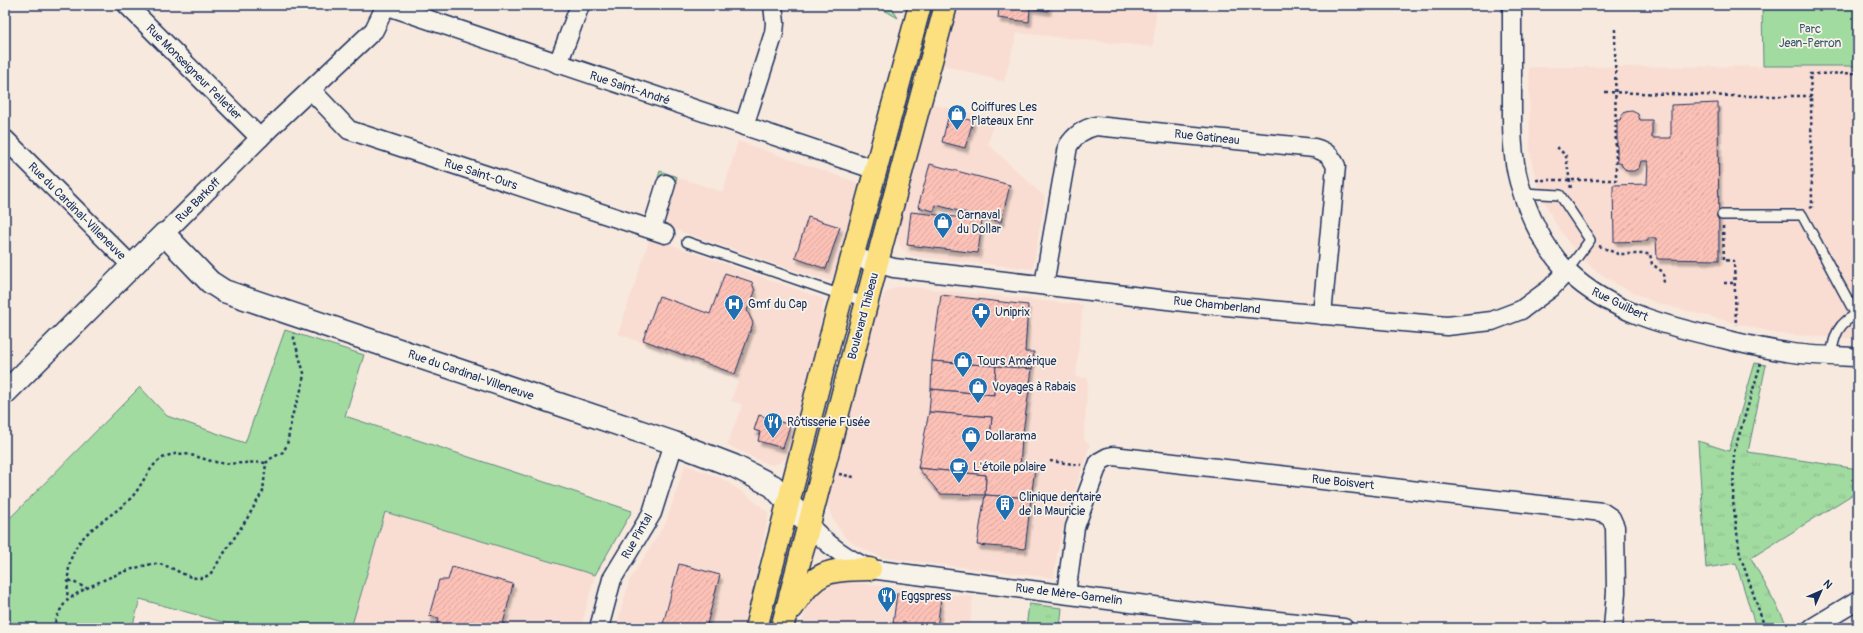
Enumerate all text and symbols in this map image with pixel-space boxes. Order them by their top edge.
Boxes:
street label: Rue Monseigneur Pelletier [143,21,245,124]
park label: Parc Jean-Perron [1779,22,1841,51]
street label: Rue Saint-André [588,68,672,109]
place label: Coiffures Les Plateaux Enr [971,100,1037,129]
shop icon: Coiffures Les Plateaux Enr [946,103,968,131]
street label: Rue Gatineau [1174,127,1240,148]
street label: Rue Saint-Ours [442,156,520,194]
street label: Rue du Cardinal-Villeneuve [25,159,129,263]
street label: Rue Barkoff [173,175,224,226]
place label: Carnaval du Dollar [957,208,1002,237]
shop icon: Carnaval du Dollar [932,211,954,239]
street label: Boulevard Thibeau [845,271,882,361]
street label: Rue Guilbert [1589,284,1651,325]
hospital icon: Gmf du Cap [723,293,745,321]
street label: Rue Chamberland [1173,293,1261,318]
place label: Gmf du Cap [748,297,808,312]
pharmacy icon: Uniprix [970,301,992,329]
place label: Uniprix [995,305,1030,320]
street label: Rue du Cardinal-Villeneuve [406,347,536,404]
shop icon: Tours Amérique [952,350,974,378]
place label: Tours Amérique [977,354,1057,369]
shop icon: Voyages à Rabais [967,376,989,404]
place label: Voyages à Rabais [992,380,1076,395]
restaurant icon: Rôtisserie Fusée [762,411,784,439]
place label: Rôtisserie Fusée [787,415,870,430]
shop icon: Dollarama [960,425,982,453]
place label: Dollarama [985,429,1037,444]
cafe icon: L'étoile polaire [948,456,970,484]
place label: L'étoile polaire [973,460,1046,475]
street label: Rue Boisvert [1311,472,1375,493]
place label: Clinique dentaire de la Mauricie [1019,490,1101,519]
building icon: Clinique dentaire de la Mauricie [994,493,1016,521]
street label: Rue Pintal [618,511,657,562]
north arrow [1801,571,1841,611]
text: N [1820,577,1835,592]
street label: Rue de Mère-Gamelin [1014,580,1124,609]
restaurant icon: Eggspress [876,585,898,613]
place label: Eggspress [901,589,952,604]

